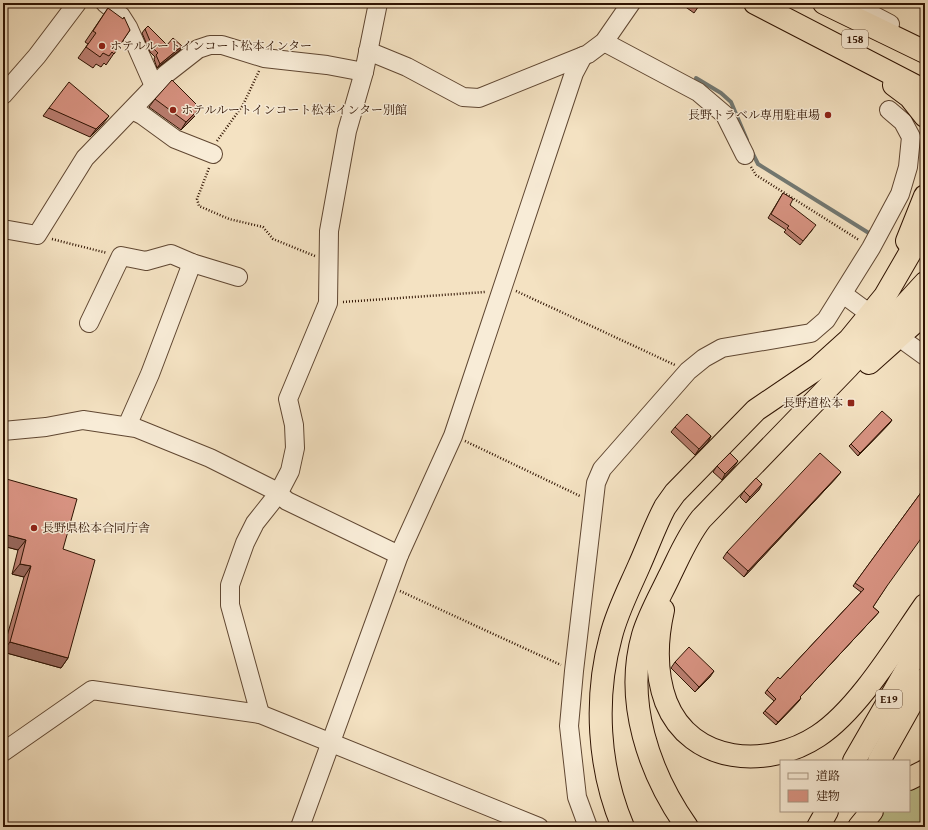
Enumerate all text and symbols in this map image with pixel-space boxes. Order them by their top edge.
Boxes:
road number: 158 [842,30,868,48]
place label: ホテルルートインコート松本インター [110,37,312,54]
marker: ホテルルートインコート松本インター [97,41,107,51]
place label: ホテルルートインコート松本インター別館 [181,101,407,118]
marker: ホテルルートインコート松本インター別館 [168,105,178,115]
place label: 長野トラベル専用駐車場 [688,106,820,123]
marker: 長野トラベル専用駐車場 [823,110,833,120]
place label: 長野道松本 [783,394,843,411]
marker: 長野道松本 [846,398,856,408]
place label: 長野県松本合同庁舎 [42,519,150,536]
marker: 長野県松本合同庁舎 [29,523,39,533]
road number: E19 [876,690,902,708]
legend [780,760,910,812]
text: 道路 [816,767,840,784]
text: 建物 [816,787,840,804]

